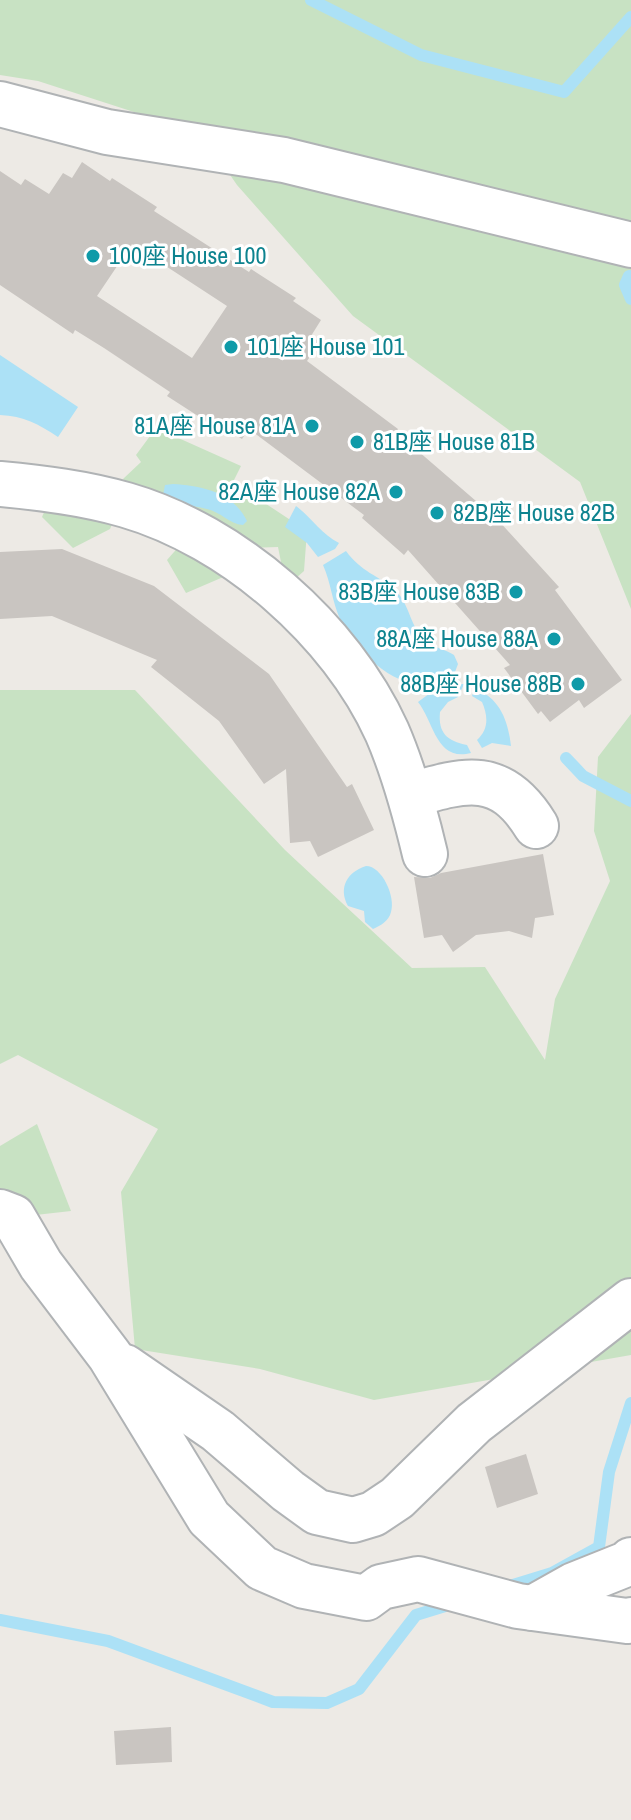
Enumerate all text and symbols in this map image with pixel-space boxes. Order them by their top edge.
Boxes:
place label: 100座 House 100 [109,239,267,271]
marker: 100座 House 100 [84,247,102,265]
place label: 101座 House 101 [247,330,405,362]
marker: 101座 House 101 [222,338,240,356]
place label: 81A座 House 81A [134,409,297,441]
marker: 81A座 House 81A [303,417,321,435]
place label: 81B座 House 81B [373,425,535,457]
marker: 81B座 House 81B [348,433,366,451]
place label: 82A座 House 82A [218,475,381,507]
marker: 82A座 House 82A [387,483,405,501]
place label: 82B座 House 82B [453,496,615,528]
marker: 82B座 House 82B [428,504,446,522]
place label: 83B座 House 83B [338,575,500,607]
marker: 83B座 House 83B [507,583,525,601]
place label: 88A座 House 88A [376,622,539,654]
marker: 88A座 House 88A [545,630,563,648]
place label: 88B座 House 88B [400,667,562,699]
marker: 88B座 House 88B [569,675,587,693]

